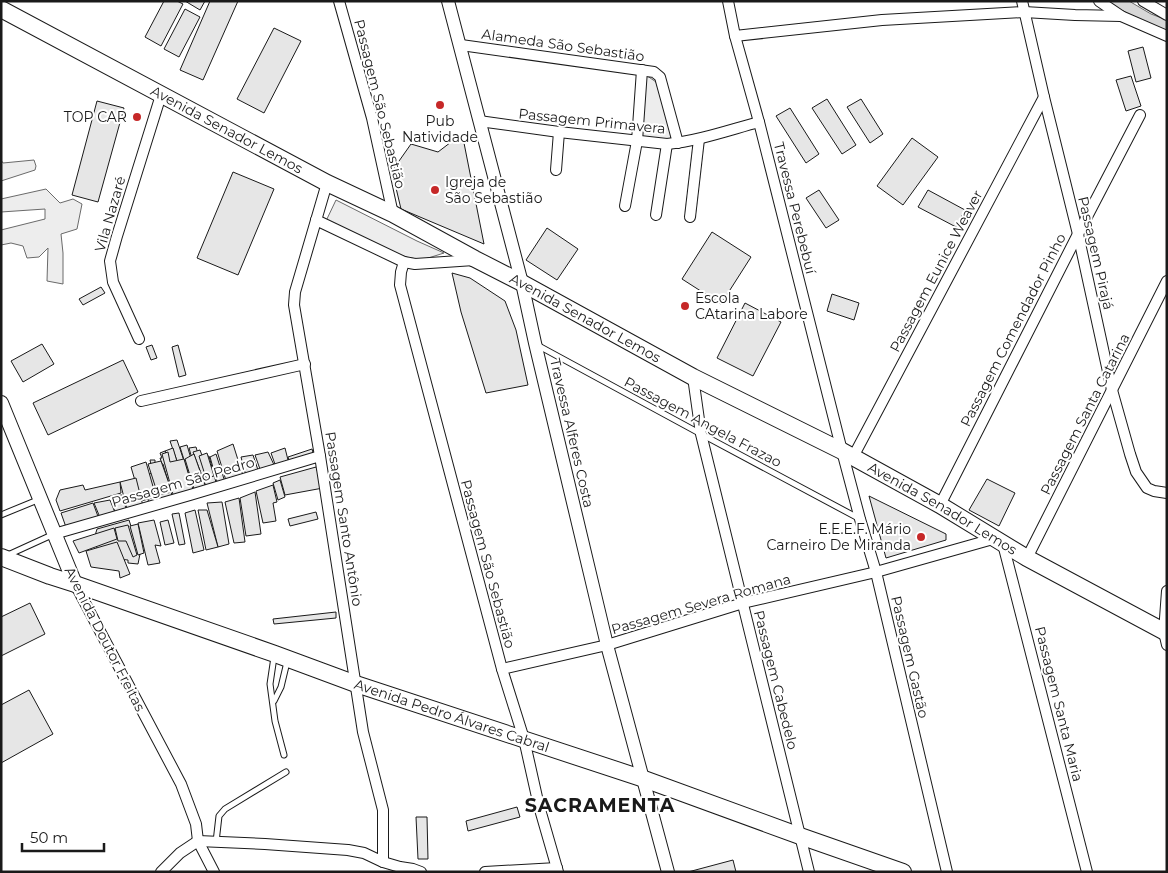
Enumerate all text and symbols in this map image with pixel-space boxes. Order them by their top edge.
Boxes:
street label: Passagem São Sebastião [350,17,410,191]
street label: Alameda São Sebastião [480,25,646,65]
street label: Avenida Senador Lemos [148,82,306,178]
marker: Pub Natividade [434,99,446,111]
street label: Passagem Primavera [518,104,666,138]
place label: TOP CAR [64,108,127,126]
marker: TOP CAR [131,111,143,123]
place label: Pub Natividade [402,112,478,146]
street label: Travessa Perebebuí [770,140,820,277]
place label: Igreja de São Sebastião [445,173,543,207]
street label: Vila Nazaré [91,174,129,254]
marker: Igreja de São Sebastião [429,184,441,196]
street label: Passagem Eunice Weaver [886,187,987,355]
street label: Passagem Pirajá [1074,195,1118,311]
street label: Passagem Comendador Pinho [956,230,1070,430]
street label: Avenida Senador Lemos [507,269,664,367]
place label: Escola CAtarina Labore [695,289,808,323]
marker: Escola CAtarina Labore [679,300,691,312]
street label: Passagem Santa Catarina [1036,330,1134,498]
street label: Travessa Alferes Costa [546,357,598,509]
street label: Passagem Angela Frazao [621,373,785,471]
street label: Passagem Santo Antônio [321,430,367,608]
street label: Passagem São Pedro [109,453,257,511]
street label: Avenida Senador Lemos [865,458,1021,559]
street label: Passagem São Sebastião [457,478,519,651]
place label: E.E.E.F. Mário Carneiro De Miranda [767,520,911,554]
marker: E.E.E.F. Mário Carneiro De Miranda [915,531,927,543]
street label: Avenida Doutor Freitas [61,564,149,715]
street label: Passagem Severa Romana [609,570,793,638]
street label: Passagem Gastão [887,594,933,720]
street label: Passagem Cabedelo [750,608,802,752]
street label: Passagem Santa Maria [1031,624,1087,784]
street label: Avenida Pedro Álvares Cabral [352,675,552,756]
district label: SACRAMENTA [525,794,675,817]
scale bar [22,820,105,852]
text: 50 m [30,828,68,847]

